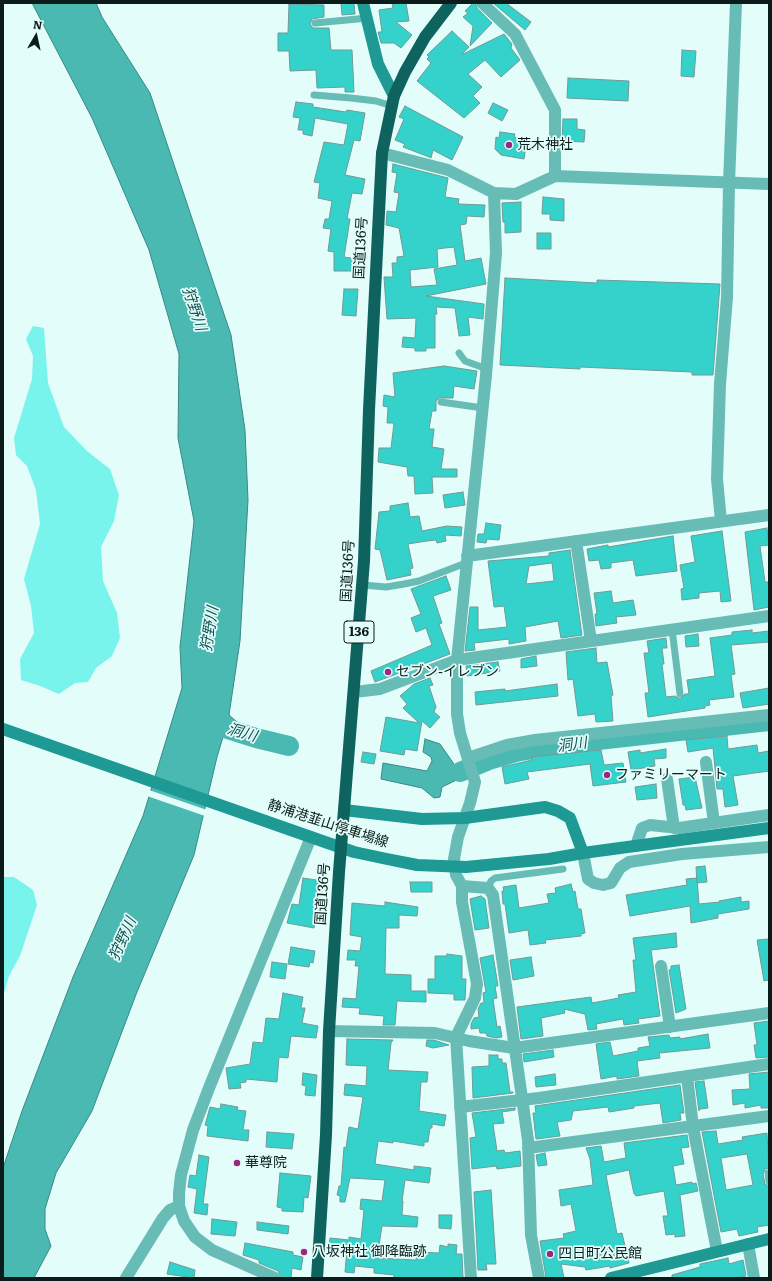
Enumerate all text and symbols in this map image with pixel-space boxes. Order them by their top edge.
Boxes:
north arrow [16,16,56,56]
text: N [32,16,44,33]
place label: 荒木神社 [517,137,573,153]
marker: 荒木神社 [504,140,514,150]
street label: 国道136号 [351,216,371,280]
water label: 狩野川 [178,285,210,333]
street label: 国道136号 [338,539,358,603]
water label: 狩野川 [198,605,222,653]
road number: 136 [344,621,374,643]
place label: セブン-イレブン [396,664,499,680]
marker: セブン-イレブン [383,667,393,677]
water label: 洞川 [225,720,259,746]
water label: 洞川 [556,734,588,756]
place label: ファミリーマート [615,767,727,783]
marker: ファミリーマート [602,770,612,780]
street label: 静浦港韮山停車場線 [265,797,391,851]
street label: 国道136号 [312,862,334,926]
water label: 狩野川 [106,915,140,963]
place label: 華尊院 [245,1155,287,1171]
marker: 華尊院 [232,1158,242,1168]
place label: 八坂神社 御降臨跡 [312,1244,427,1260]
place label: 四日町公民館 [558,1246,642,1262]
marker: 八坂神社 御降臨跡 [299,1247,309,1257]
marker: 四日町公民館 [545,1249,555,1259]

